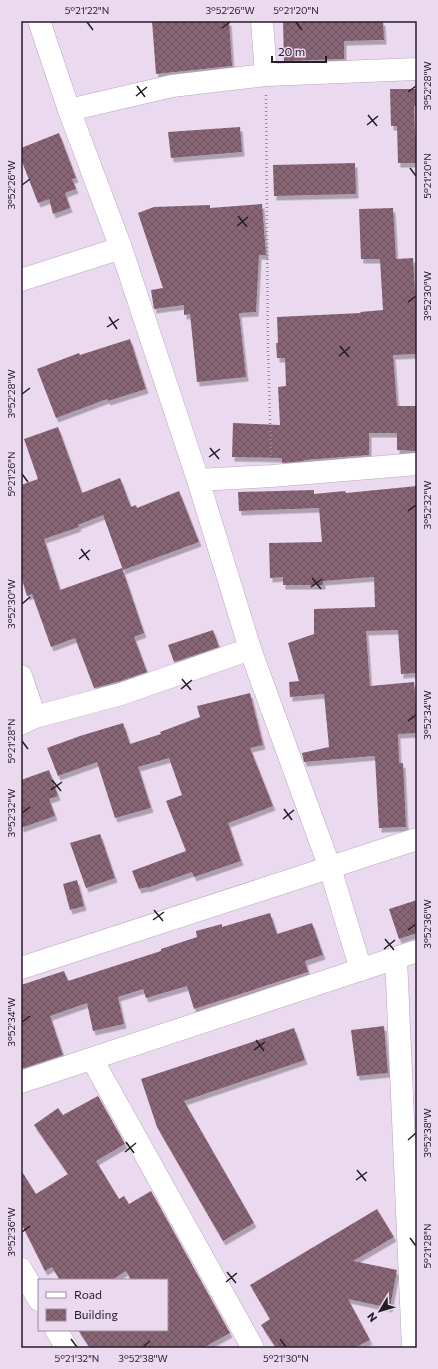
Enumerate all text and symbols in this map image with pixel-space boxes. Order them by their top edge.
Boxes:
text: 5°21'22"N [65,4,109,16]
text: 3°52'26"W [205,4,255,16]
text: 5°21'20"N [273,4,319,16]
scale bar [272,38,326,64]
text: 20 m [278,44,305,58]
text: 3°52'28"W [421,61,433,111]
text: 5°21'20"N [421,153,433,199]
text: 3°52'26"W [5,160,17,210]
text: 3°52'30"W [421,271,433,321]
text: 3°52'28"W [5,369,17,419]
text: 5°21'26"N [5,451,17,497]
text: 3°52'32"W [421,481,433,529]
text: 3°52'30"W [5,579,17,629]
text: 3°52'34"W [421,690,433,740]
text: 5°21'28"N [5,718,17,764]
text: 3°52'32"W [5,789,17,837]
text: 3°52'36"W [421,899,433,949]
text: 3°52'34"W [5,997,17,1047]
text: 3°52'38"W [421,1108,433,1158]
text: 3°52'36"W [5,1207,17,1257]
text: 5°21'28"N [421,1223,433,1269]
legend [38,1279,168,1331]
text: Road [74,1287,102,1301]
north arrow [360,1291,400,1331]
text: Building [74,1307,118,1321]
text: N [364,1310,379,1325]
text: 5°21'32"N [55,1352,99,1364]
text: 3°52'38"W [118,1352,168,1364]
text: 5°21'30"N [263,1352,309,1364]

